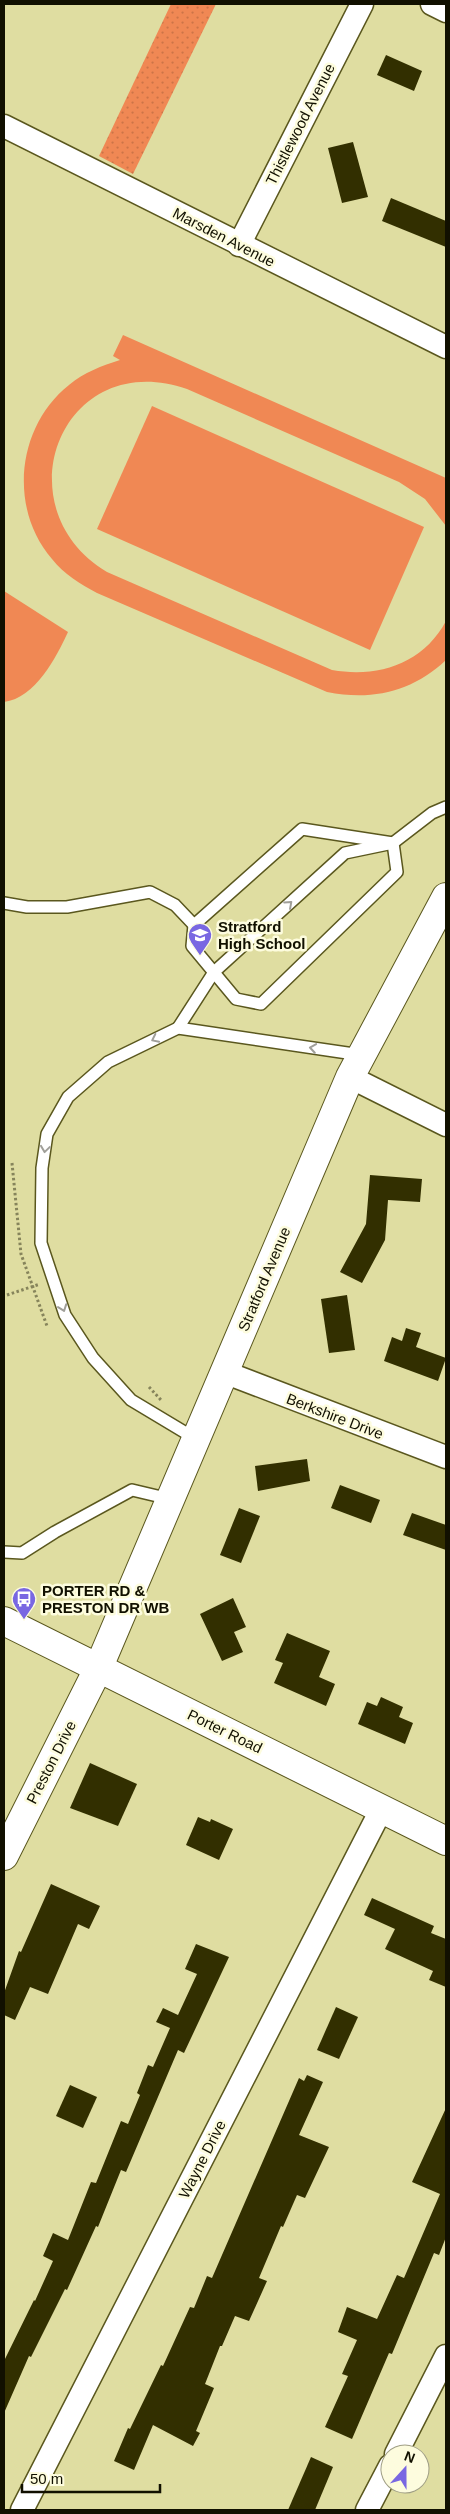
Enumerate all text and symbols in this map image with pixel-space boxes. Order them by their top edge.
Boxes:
street label: Thistlewood Avenue [262,60,338,188]
street label: Marsden Avenue [170,204,278,270]
one-way arrow [283,901,292,910]
place label: Stratford High School [218,918,306,952]
school or university icon: Stratford High School [187,922,213,956]
one-way arrow [151,1033,160,1043]
one-way arrow [308,1043,316,1054]
one-way arrow [40,1145,51,1153]
street label: Stratford Avenue [234,1224,294,1334]
one-way arrow [57,1303,67,1311]
street label: Berkshire Drive [284,1390,386,1442]
place label: PORTER RD & PRESTON DR WB [42,1582,169,1616]
bus stop icon: PORTER RD & PRESTON DR WB [11,1586,37,1620]
street label: Porter Road [185,1706,265,1756]
street label: Preston Drive [23,1718,79,1806]
street label: Wayne Drive [175,2117,229,2201]
north arrow [380,2444,430,2494]
text: N [402,2448,417,2466]
scale bar [22,2462,160,2494]
text: 50 m [30,2470,63,2487]

